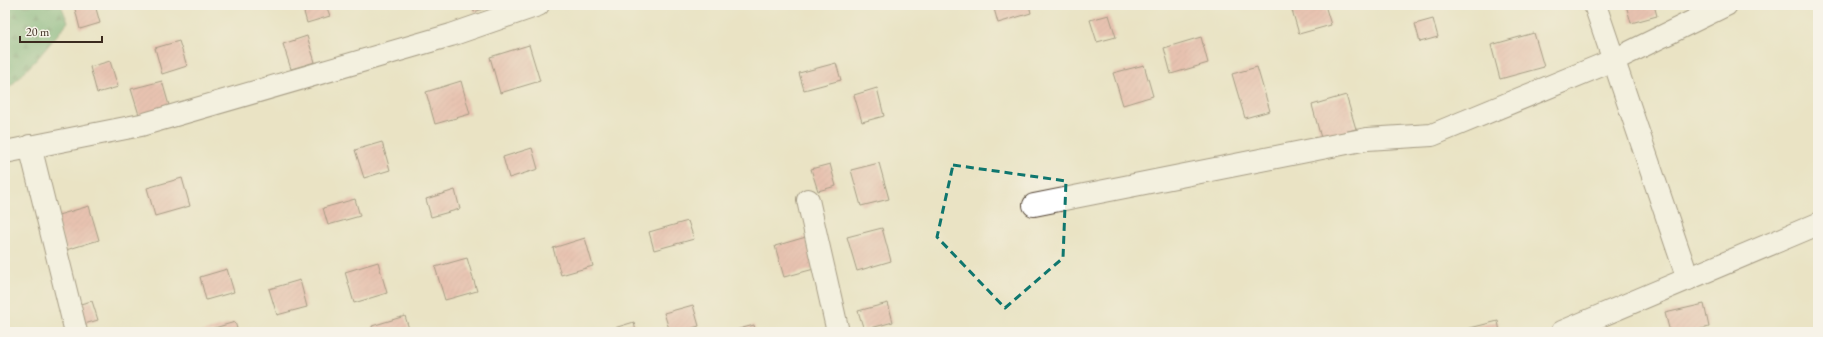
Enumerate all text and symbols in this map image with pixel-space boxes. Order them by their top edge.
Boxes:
scale bar [20,18,102,44]
text: 20 m [26,24,50,40]

